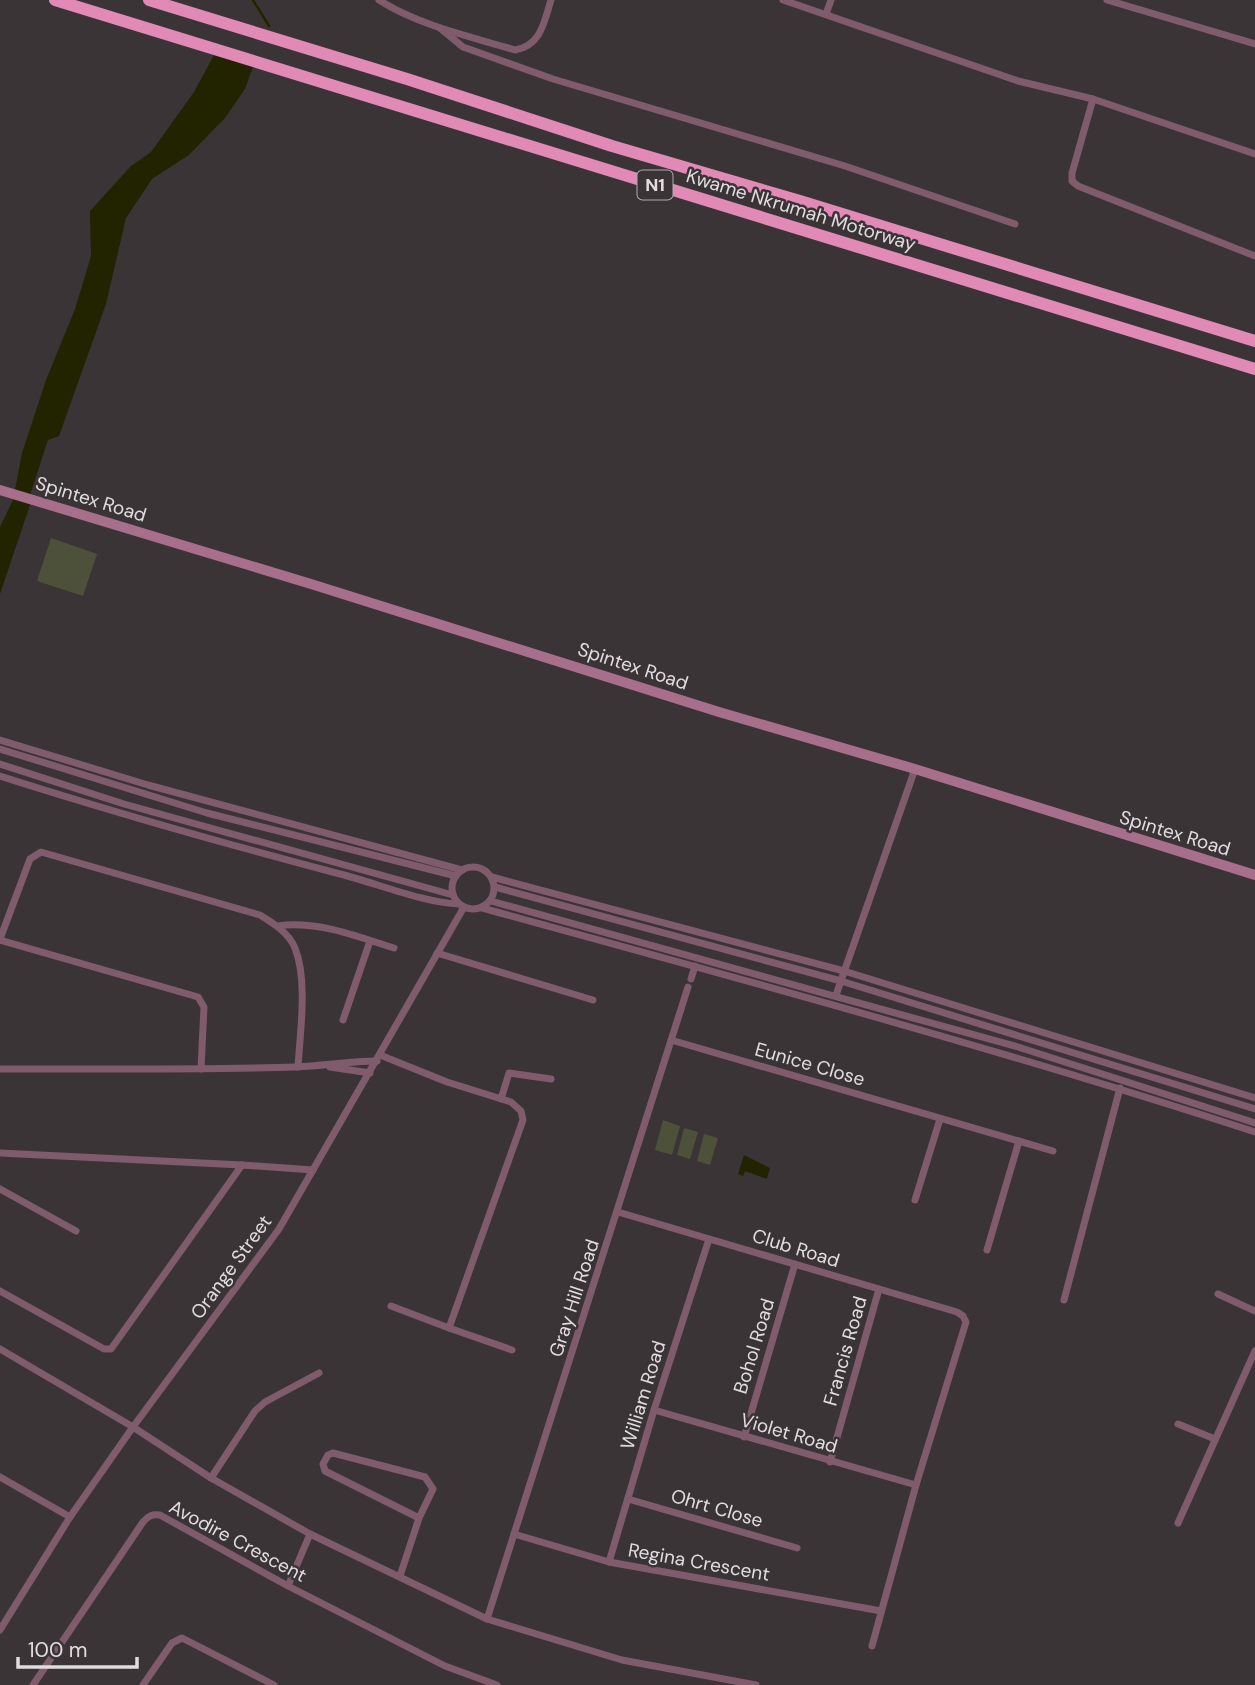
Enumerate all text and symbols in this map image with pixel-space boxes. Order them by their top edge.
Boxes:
street label: Kwame Nkrumah Motorway [683,163,919,257]
road number: N1 [638,170,672,200]
street label: Spintex Road [33,470,149,528]
street label: Spintex Road [575,636,691,696]
street label: Spintex Road [1117,804,1233,862]
street label: Eunice Close [752,1036,868,1092]
street label: Orange Street [185,1210,277,1324]
street label: Club Road [749,1223,843,1273]
street label: Gray Hill Road [543,1236,605,1360]
street label: Francis Road [817,1293,873,1409]
street label: Bohol Road [728,1295,780,1397]
street label: William Road [615,1338,671,1452]
street label: Violet Road [737,1407,841,1459]
street label: Ohrt Close [668,1483,766,1533]
street label: Avodire Crescent [165,1494,311,1588]
street label: Regina Crescent [626,1537,772,1587]
scale bar [18,1626,136,1670]
text: 100 m [28,1636,88,1664]

